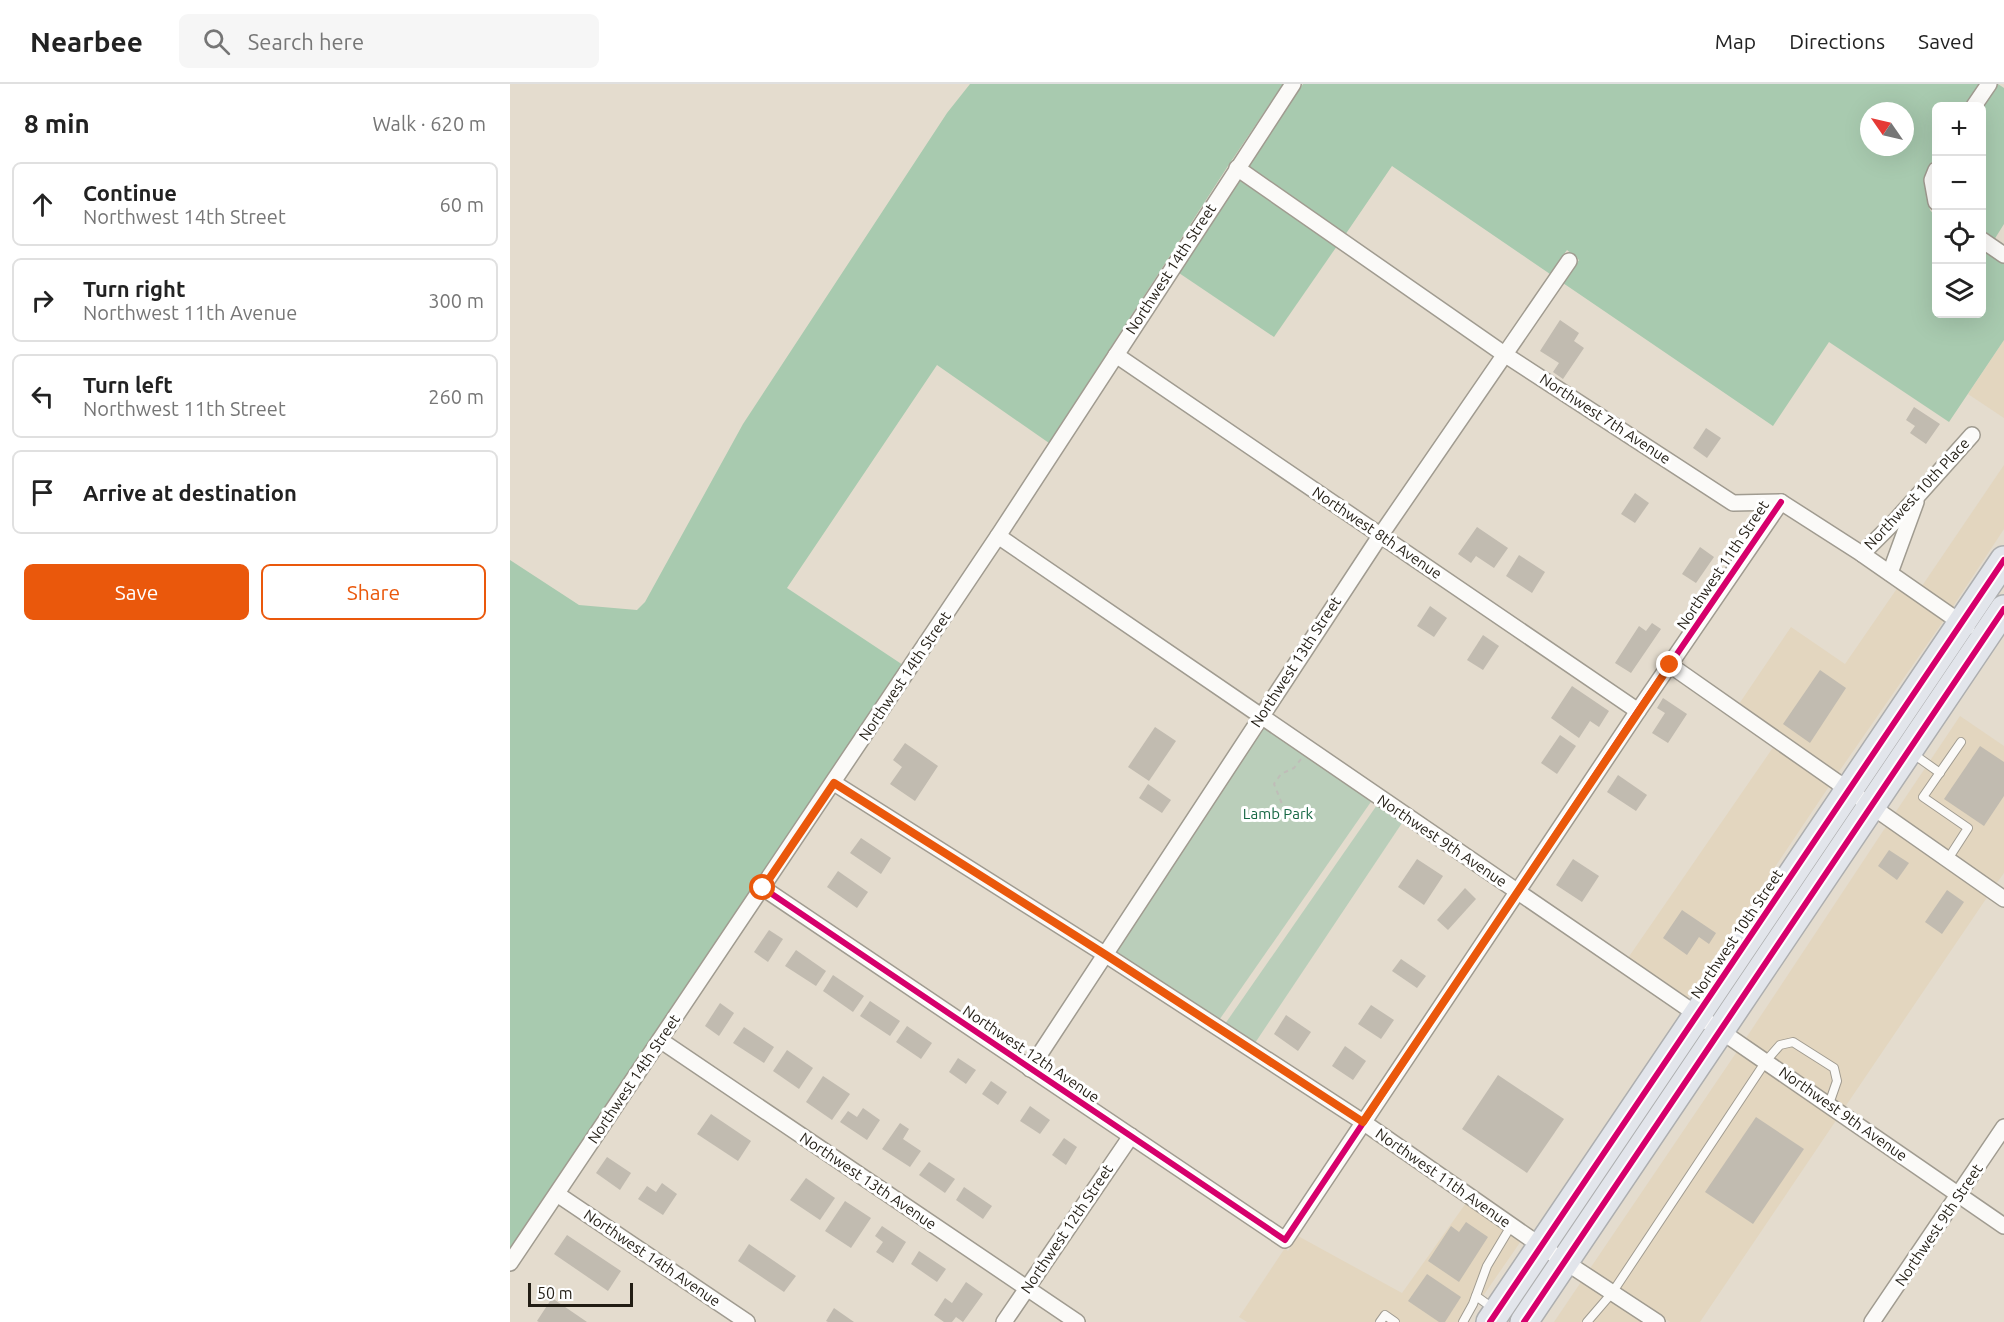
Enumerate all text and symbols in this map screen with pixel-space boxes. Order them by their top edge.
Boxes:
search box [179,14,599,68]
icon: search [200,25,233,58]
text: Nearbee [30,26,143,57]
text: Search here [248,29,364,54]
text: Map [1715,29,1756,53]
text: Directions [1789,29,1885,53]
text: Saved [1918,29,1974,53]
north arrow [1860,102,1914,156]
map controls [1932,102,1986,318]
button: + [1932,102,1986,156]
text: 8 min [24,109,90,138]
text: Walk · 620 m [373,112,486,135]
button: − [1932,156,1986,210]
text: Continue [83,180,177,205]
icon: ahead [26,188,59,221]
text: 60 m [440,193,484,216]
street label: Northwest 14th Street [1122,200,1219,337]
text: Northwest 14th Street [83,205,286,228]
button: locate [1932,210,1986,264]
button: layers [1932,264,1986,318]
text: Turn right [83,276,185,301]
icon: right [26,284,59,317]
text: 300 m [428,289,484,312]
text: Northwest 11th Avenue [83,301,297,324]
street label: Northwest 7th Avenue [1537,370,1674,467]
text: Turn left [83,372,173,397]
icon: left [26,380,59,413]
text: 260 m [428,385,484,408]
text: Northwest 11th Street [83,397,286,420]
street label: Northwest 10th Place [1861,434,1973,553]
icon: arrive [26,476,59,509]
text: Arrive at destination [83,480,297,505]
street label: Northwest 8th Avenue [1309,483,1445,582]
street label: Northwest 11th Street [1673,497,1772,633]
button: Save [24,564,249,620]
button: Share [261,564,486,620]
street label: Northwest 13th Street [1247,593,1344,730]
street label: Northwest 14th Street [855,608,954,744]
route end [1656,651,1682,677]
street label: Northwest 9th Avenue [1374,791,1510,890]
park label: Lamb Park [1243,805,1314,822]
street label: Northwest 10th Street [1687,866,1786,1002]
route start [749,874,775,900]
street label: Northwest 12th Avenue [960,1002,1103,1106]
street label: Northwest 14th Street [584,1011,683,1147]
street label: Northwest 9th Avenue [1776,1063,1911,1164]
street label: Northwest 11th Avenue [1373,1125,1514,1231]
street label: Northwest 13th Avenue [797,1129,940,1233]
street label: Northwest 9th Street [1891,1160,1986,1289]
street label: Northwest 12th Street [1017,1161,1116,1297]
street label: Northwest 14th Avenue [581,1206,724,1310]
scale bar [528,1280,633,1308]
text: 50 m [537,1284,573,1302]

